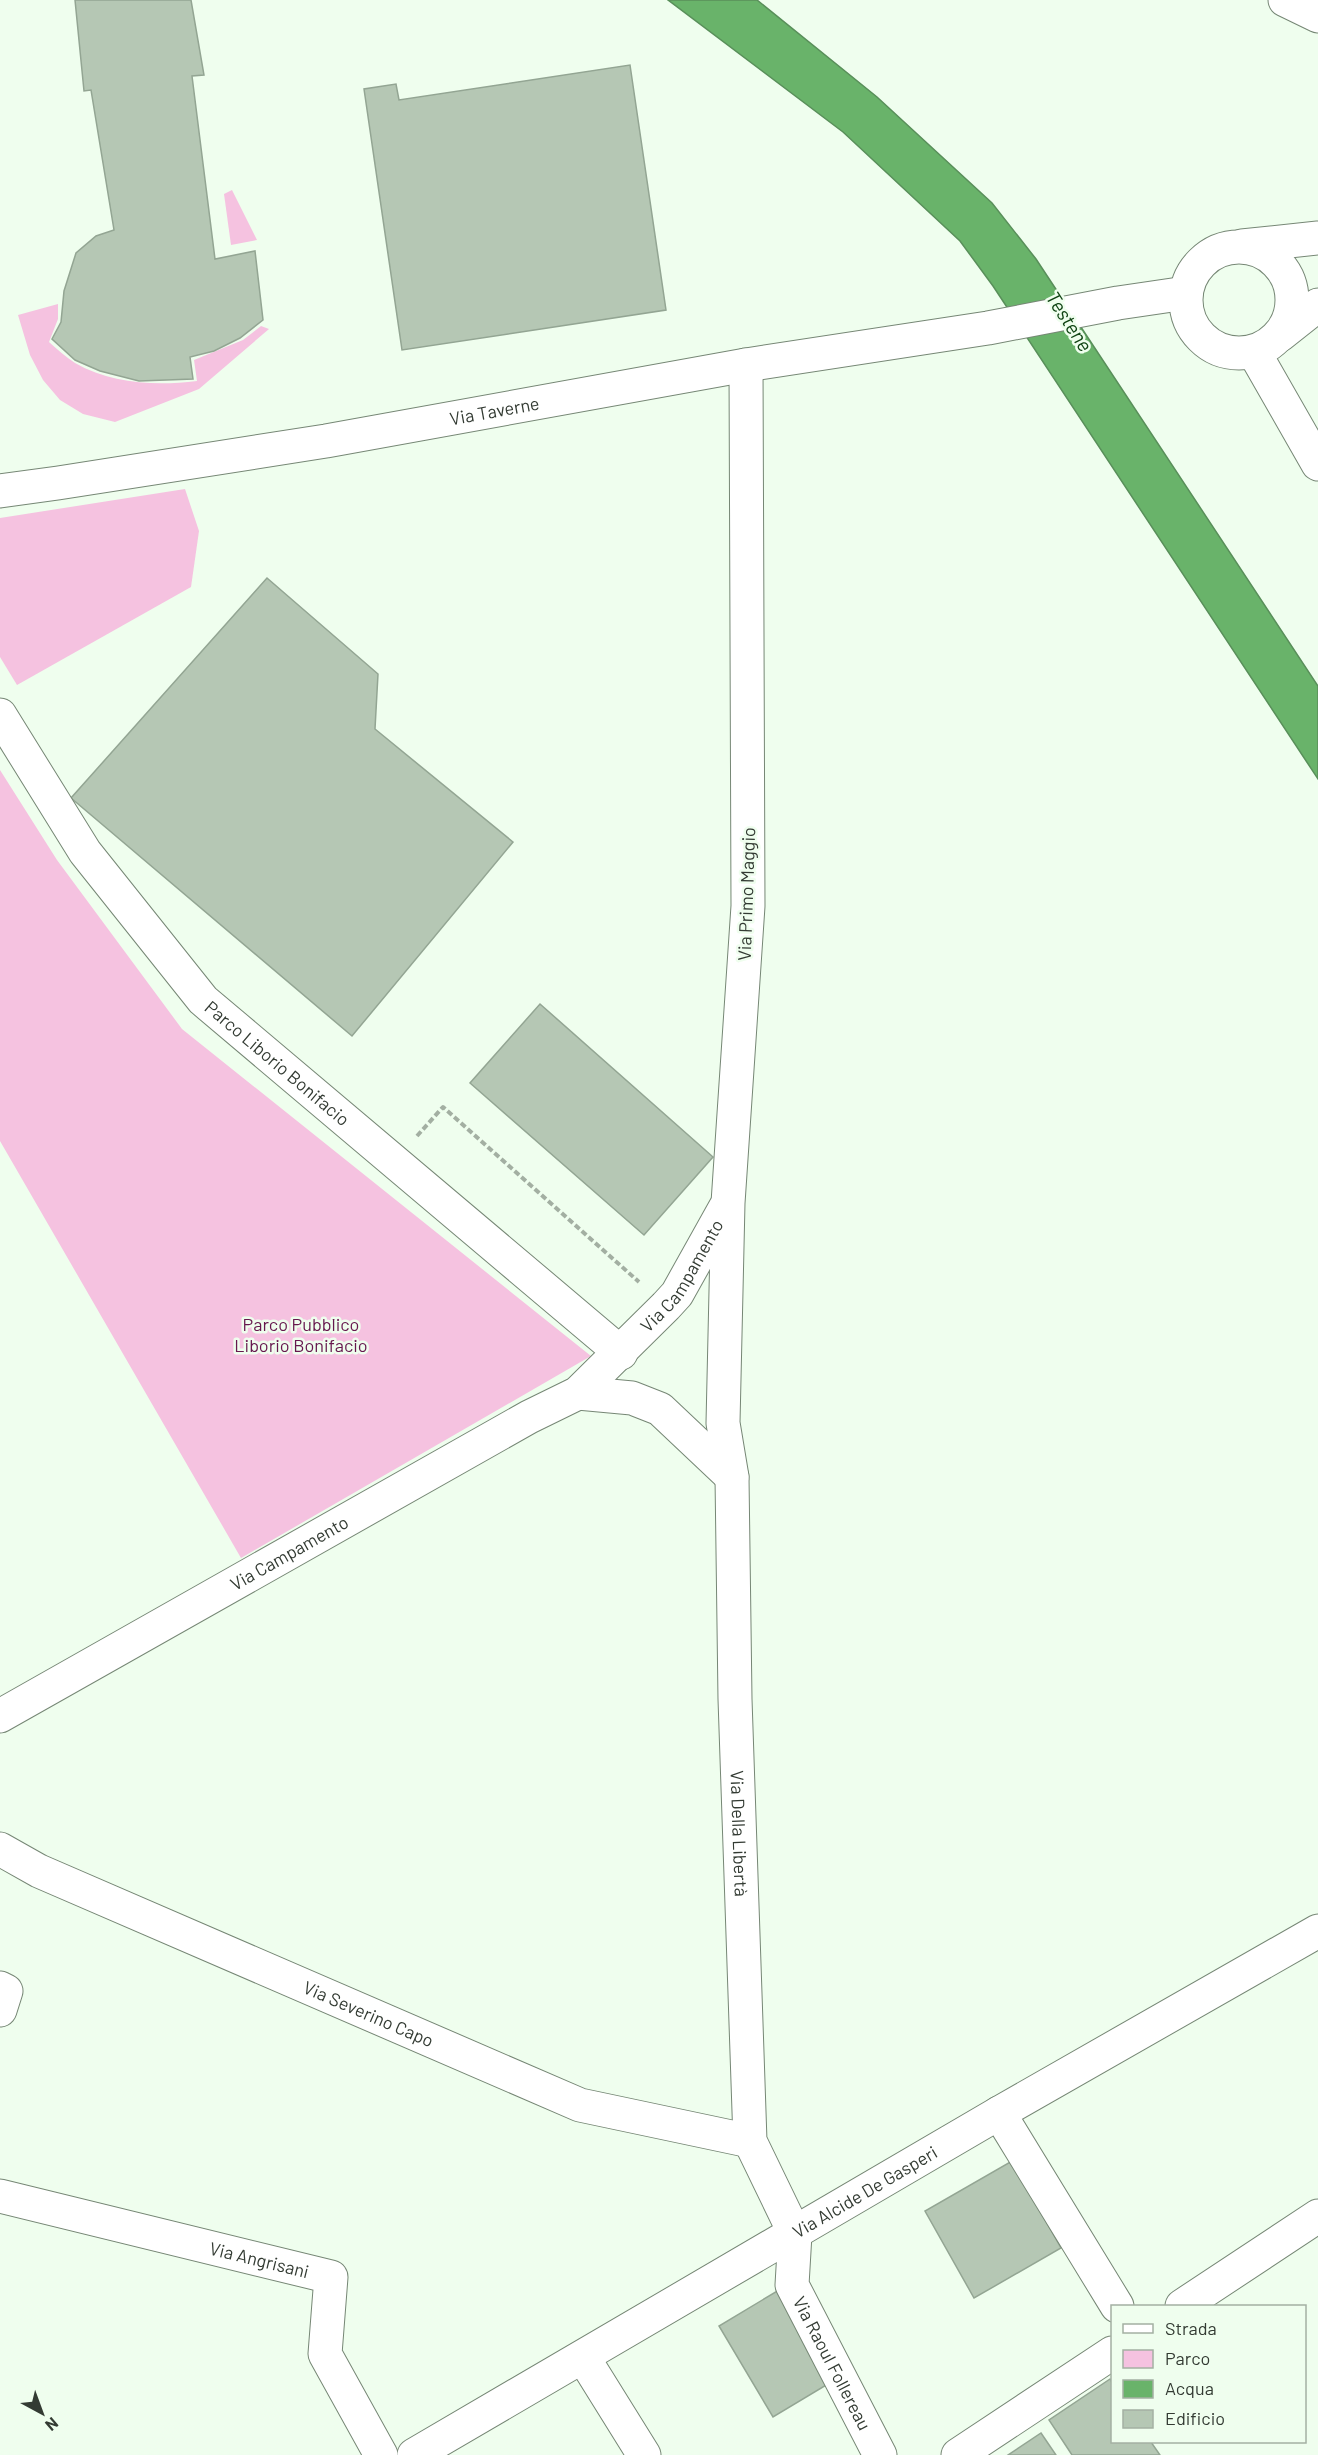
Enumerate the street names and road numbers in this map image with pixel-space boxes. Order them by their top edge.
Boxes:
street label: Via Taverne [448,392,541,429]
street label: Via Primo Maggio [733,827,759,961]
street label: Parco Liborio Bonifacio [201,996,354,1130]
street label: Via Campamento [635,1215,727,1336]
street label: Via Campamento [226,1511,352,1595]
street label: Via Della Libertà [726,1770,753,1897]
street label: Via Severino Capo [300,1976,437,2051]
street label: Via Alcide De Gasperi [788,2141,941,2242]
street label: Via Angrisani [207,2237,311,2282]
street label: Via Raoul Follereau [789,2292,876,2434]

